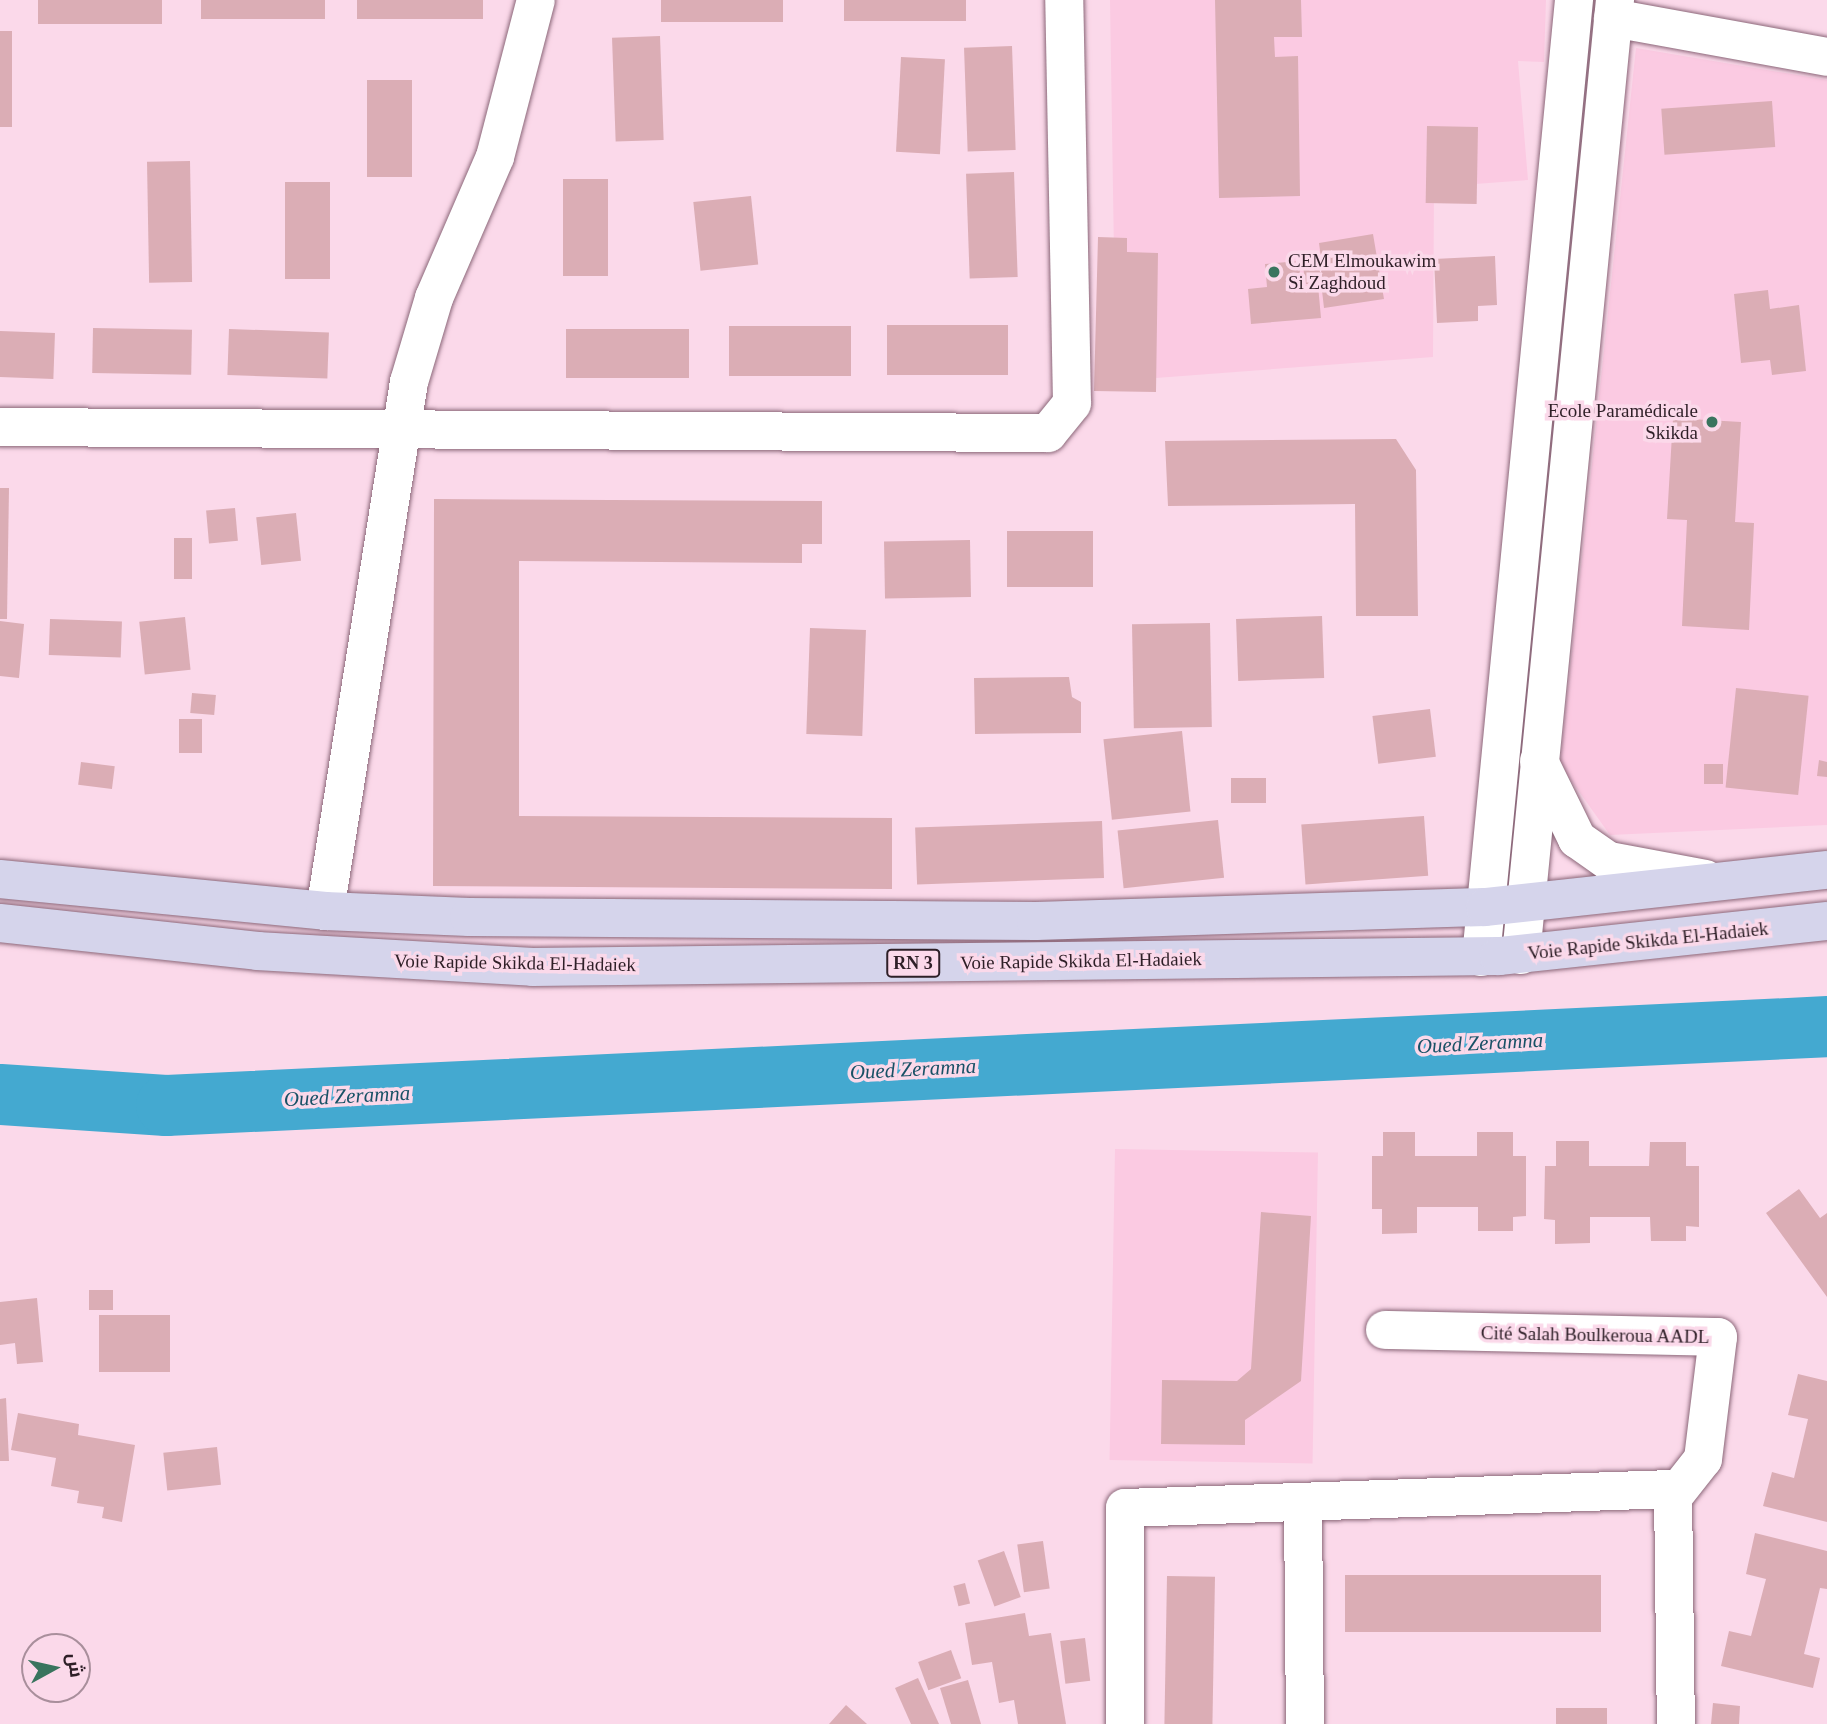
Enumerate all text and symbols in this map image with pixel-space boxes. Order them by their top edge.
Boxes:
place label: CEM Elmoukawim Si Zaghdoud [1288,250,1436,294]
marker: CEM Elmoukawim Si Zaghdoud [1266,264,1282,280]
place label: Ecole Paramédicale Skikda [1548,400,1698,444]
marker: Ecole Paramédicale Skikda [1704,414,1720,430]
street label: Voie Rapide Skikda El-Hadaiek [1527,917,1769,965]
street label: Voie Rapide Skikda El-Hadaiek [960,947,1202,975]
road number: RN 3 [885,948,941,978]
street label: Voie Rapide Skikda El-Hadaiek [394,949,636,977]
water label: Oued Zeramna [1416,1027,1544,1059]
water label: Oued Zeramna [849,1053,977,1085]
water label: Oued Zeramna [283,1080,411,1112]
street label: Cité Salah Boulkeroua AADL [1480,1322,1710,1348]
north arrow [21,1633,91,1703]
text: ش [63,1652,87,1679]

